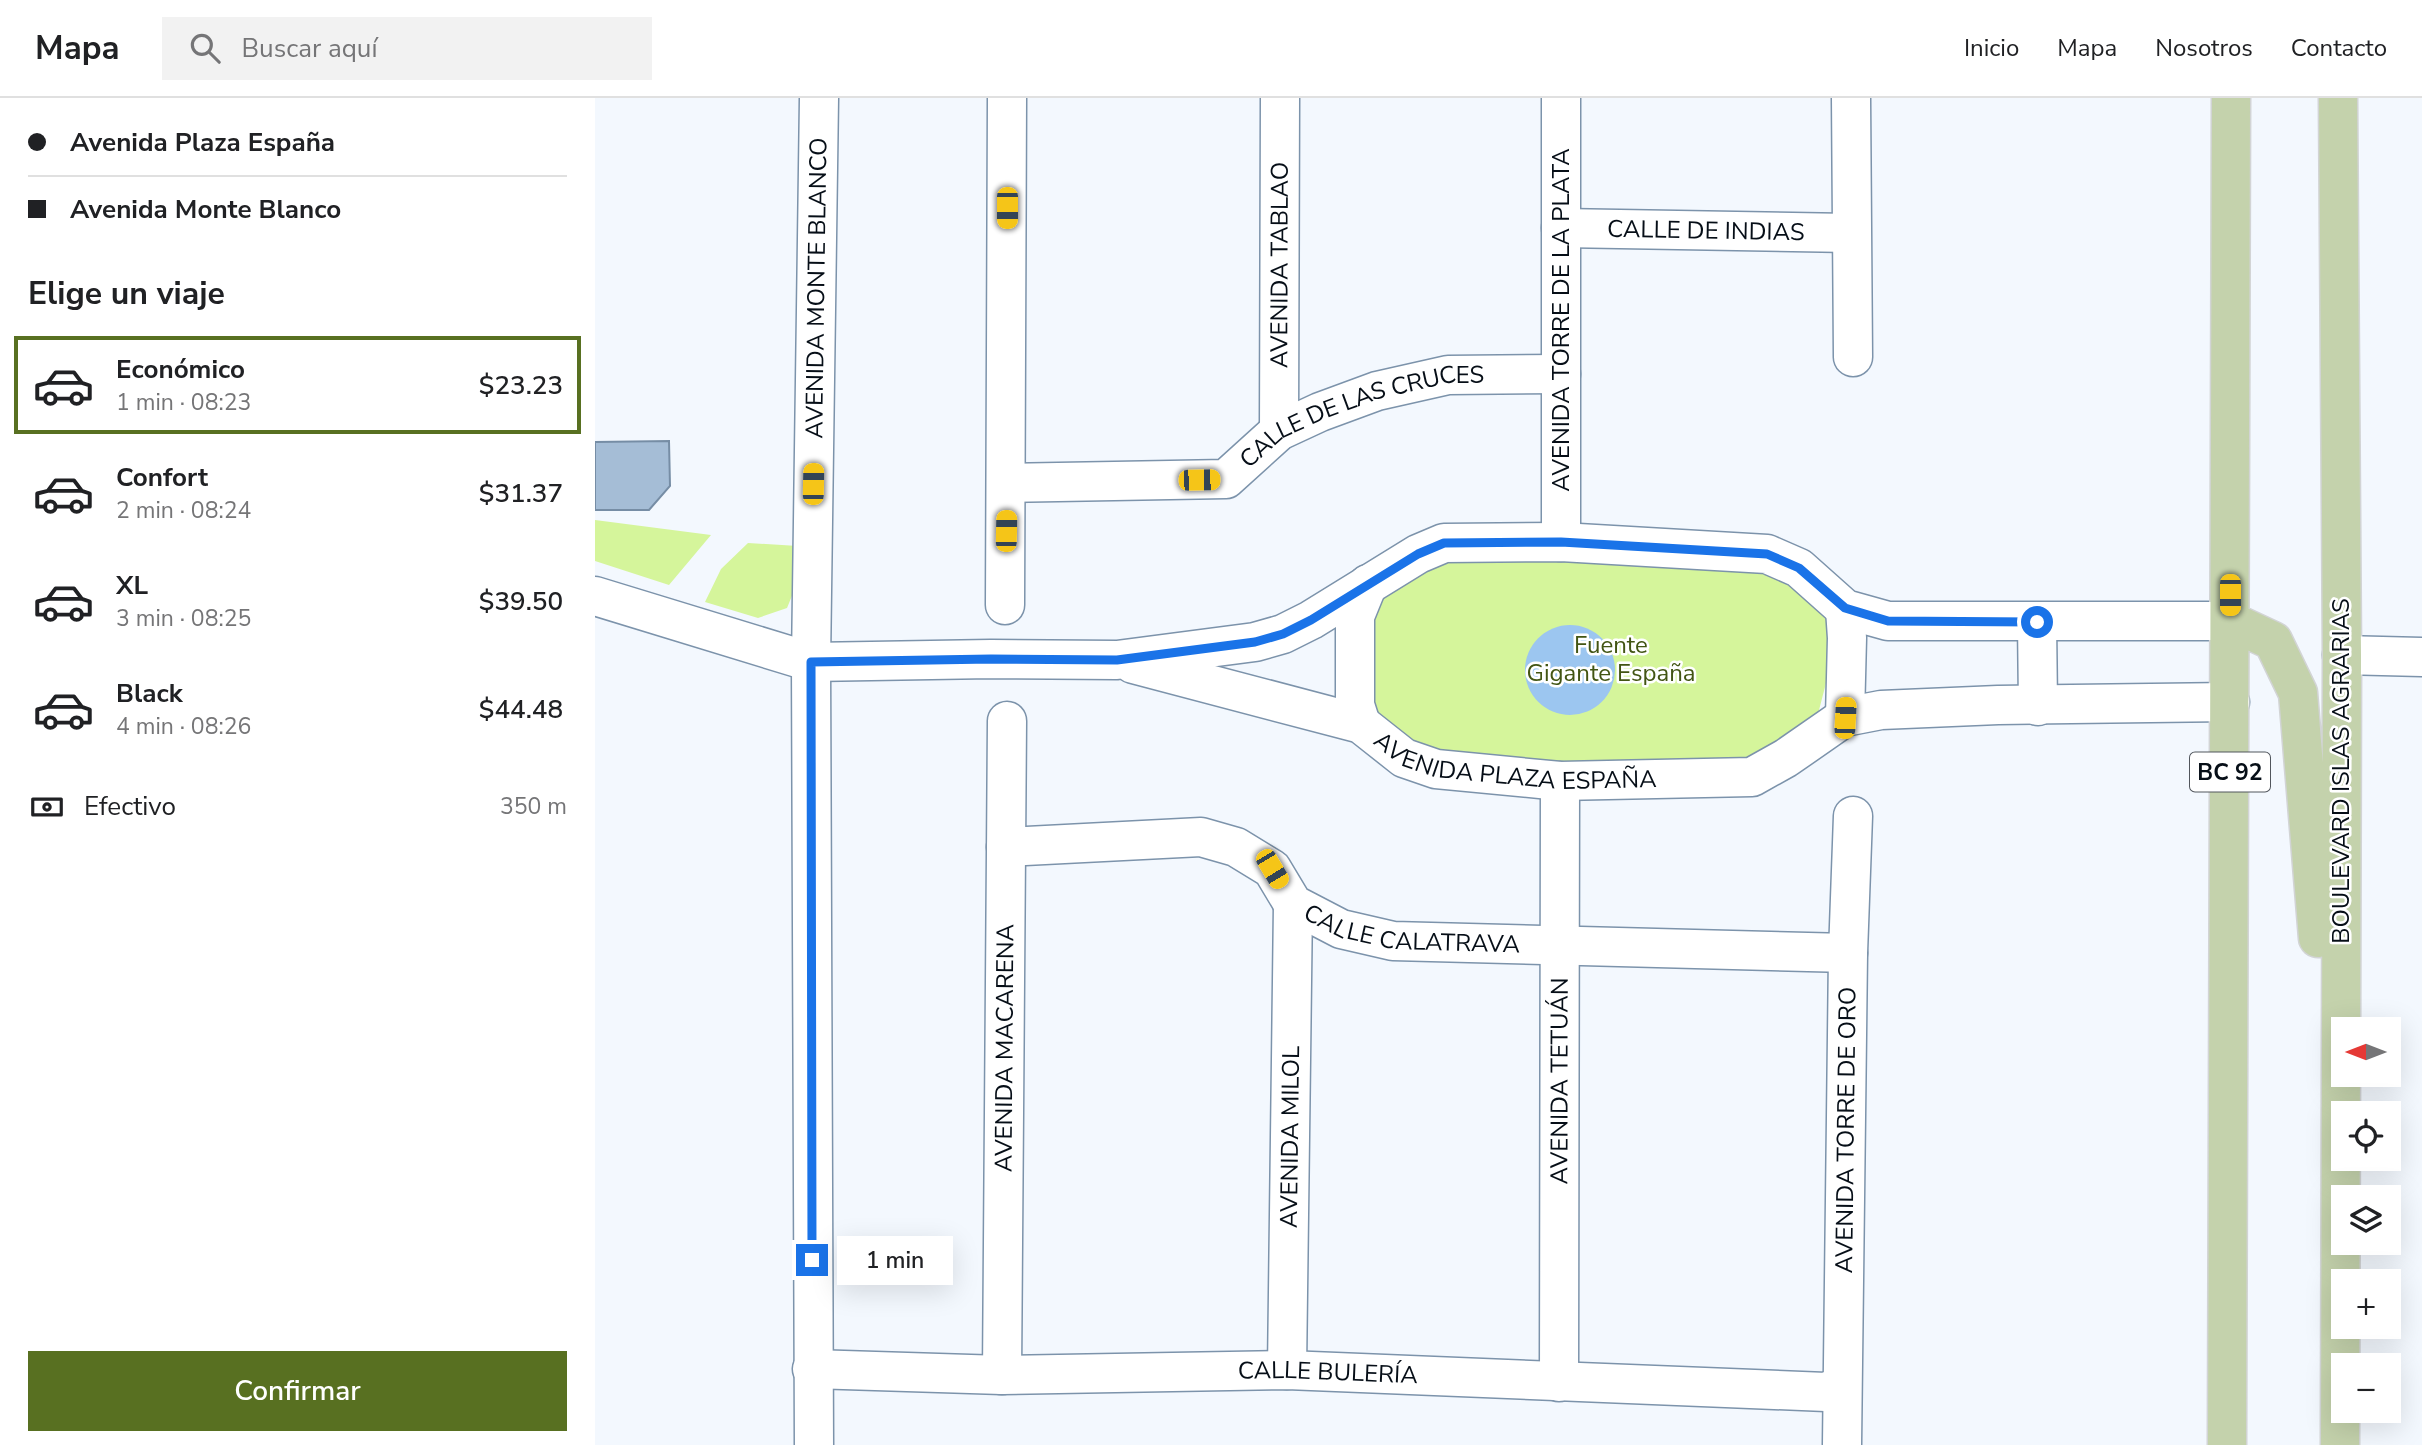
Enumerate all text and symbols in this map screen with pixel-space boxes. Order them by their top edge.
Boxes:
search box [162,17,652,80]
text: Mapa [35,26,120,71]
icon: search [186,29,224,67]
text: Buscar aquí [242,31,377,66]
text: Inicio [1964,32,2019,64]
text: Mapa [2057,32,2117,64]
text: Nosotros [2155,32,2253,64]
text: Contacto [2291,32,2387,64]
text: Avenida Plaza España [70,125,335,160]
street label: AVENIDA MONTE BLANCO [798,137,834,439]
street label: AVENIDA TORRE DE LA PLATA [1545,148,1577,492]
street label: AVENIDA TABLAO [1263,162,1296,368]
car [997,187,1018,229]
text: Avenida Monte Blanco [70,192,341,227]
street label: CALLE DE INDIAS [1607,213,1805,248]
text: Elige un viaje [28,272,225,315]
text: Económico [116,352,245,387]
icon: car [32,354,95,417]
street label: CALLE DE LAS CRUCES [1233,358,1484,475]
text: $23.23 [479,368,563,403]
text: 1 min · 08:23 [116,387,251,418]
text: Confort [116,460,208,495]
icon: car [32,462,95,525]
car [803,463,824,505]
car [1178,469,1221,491]
text: $31.37 [479,476,563,511]
text: 2 min · 08:24 [116,495,251,526]
car [996,510,1017,552]
text: XL [116,568,148,603]
icon: car [32,570,95,633]
car [2220,574,2241,616]
text: $39.50 [479,584,563,619]
street label: BOULEVARD ISLAS AGRARIAS [2325,598,2357,944]
text: 3 min · 08:25 [116,603,251,634]
route start [2021,606,2053,638]
park label: Fuente Gigante España [1526,629,1696,689]
text: Black [116,676,183,711]
icon: car [32,678,95,741]
text: $44.48 [479,692,563,727]
car [1834,696,1857,740]
text: 4 min · 08:26 [116,711,251,742]
street label: AVENIDA PLAZA ESPAÑA [1367,724,1657,797]
road number: BC 92 [2190,752,2270,792]
icon: cash [28,788,66,826]
text: Efectivo [84,789,176,824]
text: 350 m [500,791,567,822]
car [1253,846,1292,892]
street label: CALLE CALATRAVA [1298,896,1521,960]
street label: AVENIDA MACARENA [988,923,1021,1172]
street label: AVENIDA TETUÁN [1543,977,1576,1185]
street label: AVENIDA TORRE DE ORO [1828,986,1864,1274]
north arrow [2331,1017,2401,1087]
map controls [2331,1017,2401,1423]
street label: AVENIDA MILOL [1273,1046,1307,1228]
button: locate [2331,1101,2401,1171]
button: layers [2331,1185,2401,1255]
callout: 1 min [837,1236,952,1284]
route end [796,1244,828,1276]
text: 1 min [866,1245,924,1276]
button: + [2331,1269,2401,1339]
button: Confirmar [28,1351,567,1431]
button: − [2331,1353,2401,1423]
street label: CALLE BULERÍA [1238,1354,1419,1391]

